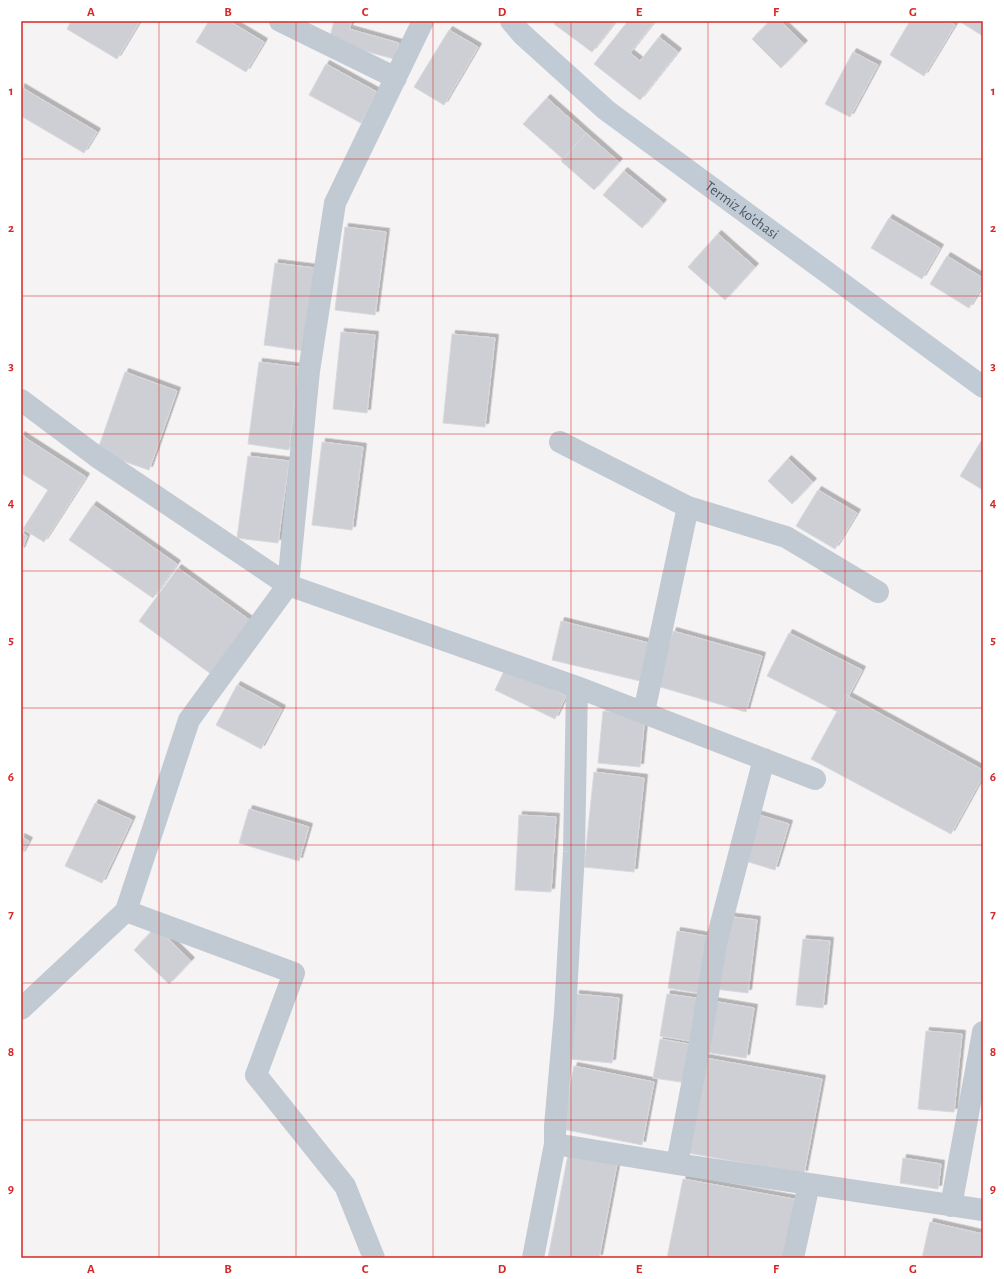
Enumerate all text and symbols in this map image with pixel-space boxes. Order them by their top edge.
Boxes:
text: A [87,6,95,19]
text: B [224,6,232,19]
text: C [362,6,369,19]
text: D [498,6,507,19]
text: E [636,6,643,19]
text: F [773,6,780,19]
text: G [909,6,917,19]
text: 1 [9,85,13,98]
text: 1 [991,85,995,98]
street label: Termiz ko'chasi [702,178,782,242]
text: 2 [8,222,14,235]
text: 2 [990,222,996,235]
text: 3 [8,360,14,373]
text: 3 [990,360,996,373]
text: 4 [8,497,15,510]
text: 4 [990,497,997,510]
text: 5 [8,634,14,647]
text: 5 [990,634,996,647]
text: 6 [8,771,14,784]
text: 6 [990,771,996,784]
text: 7 [8,908,14,921]
text: 7 [990,908,996,921]
text: 8 [8,1046,14,1059]
text: 8 [990,1046,996,1059]
text: 9 [8,1183,14,1196]
text: 9 [990,1183,996,1196]
text: A [87,1263,95,1276]
text: B [224,1263,232,1276]
text: C [362,1263,369,1276]
text: D [498,1263,507,1276]
text: E [636,1263,643,1276]
text: F [773,1263,780,1276]
text: G [909,1263,917,1276]

